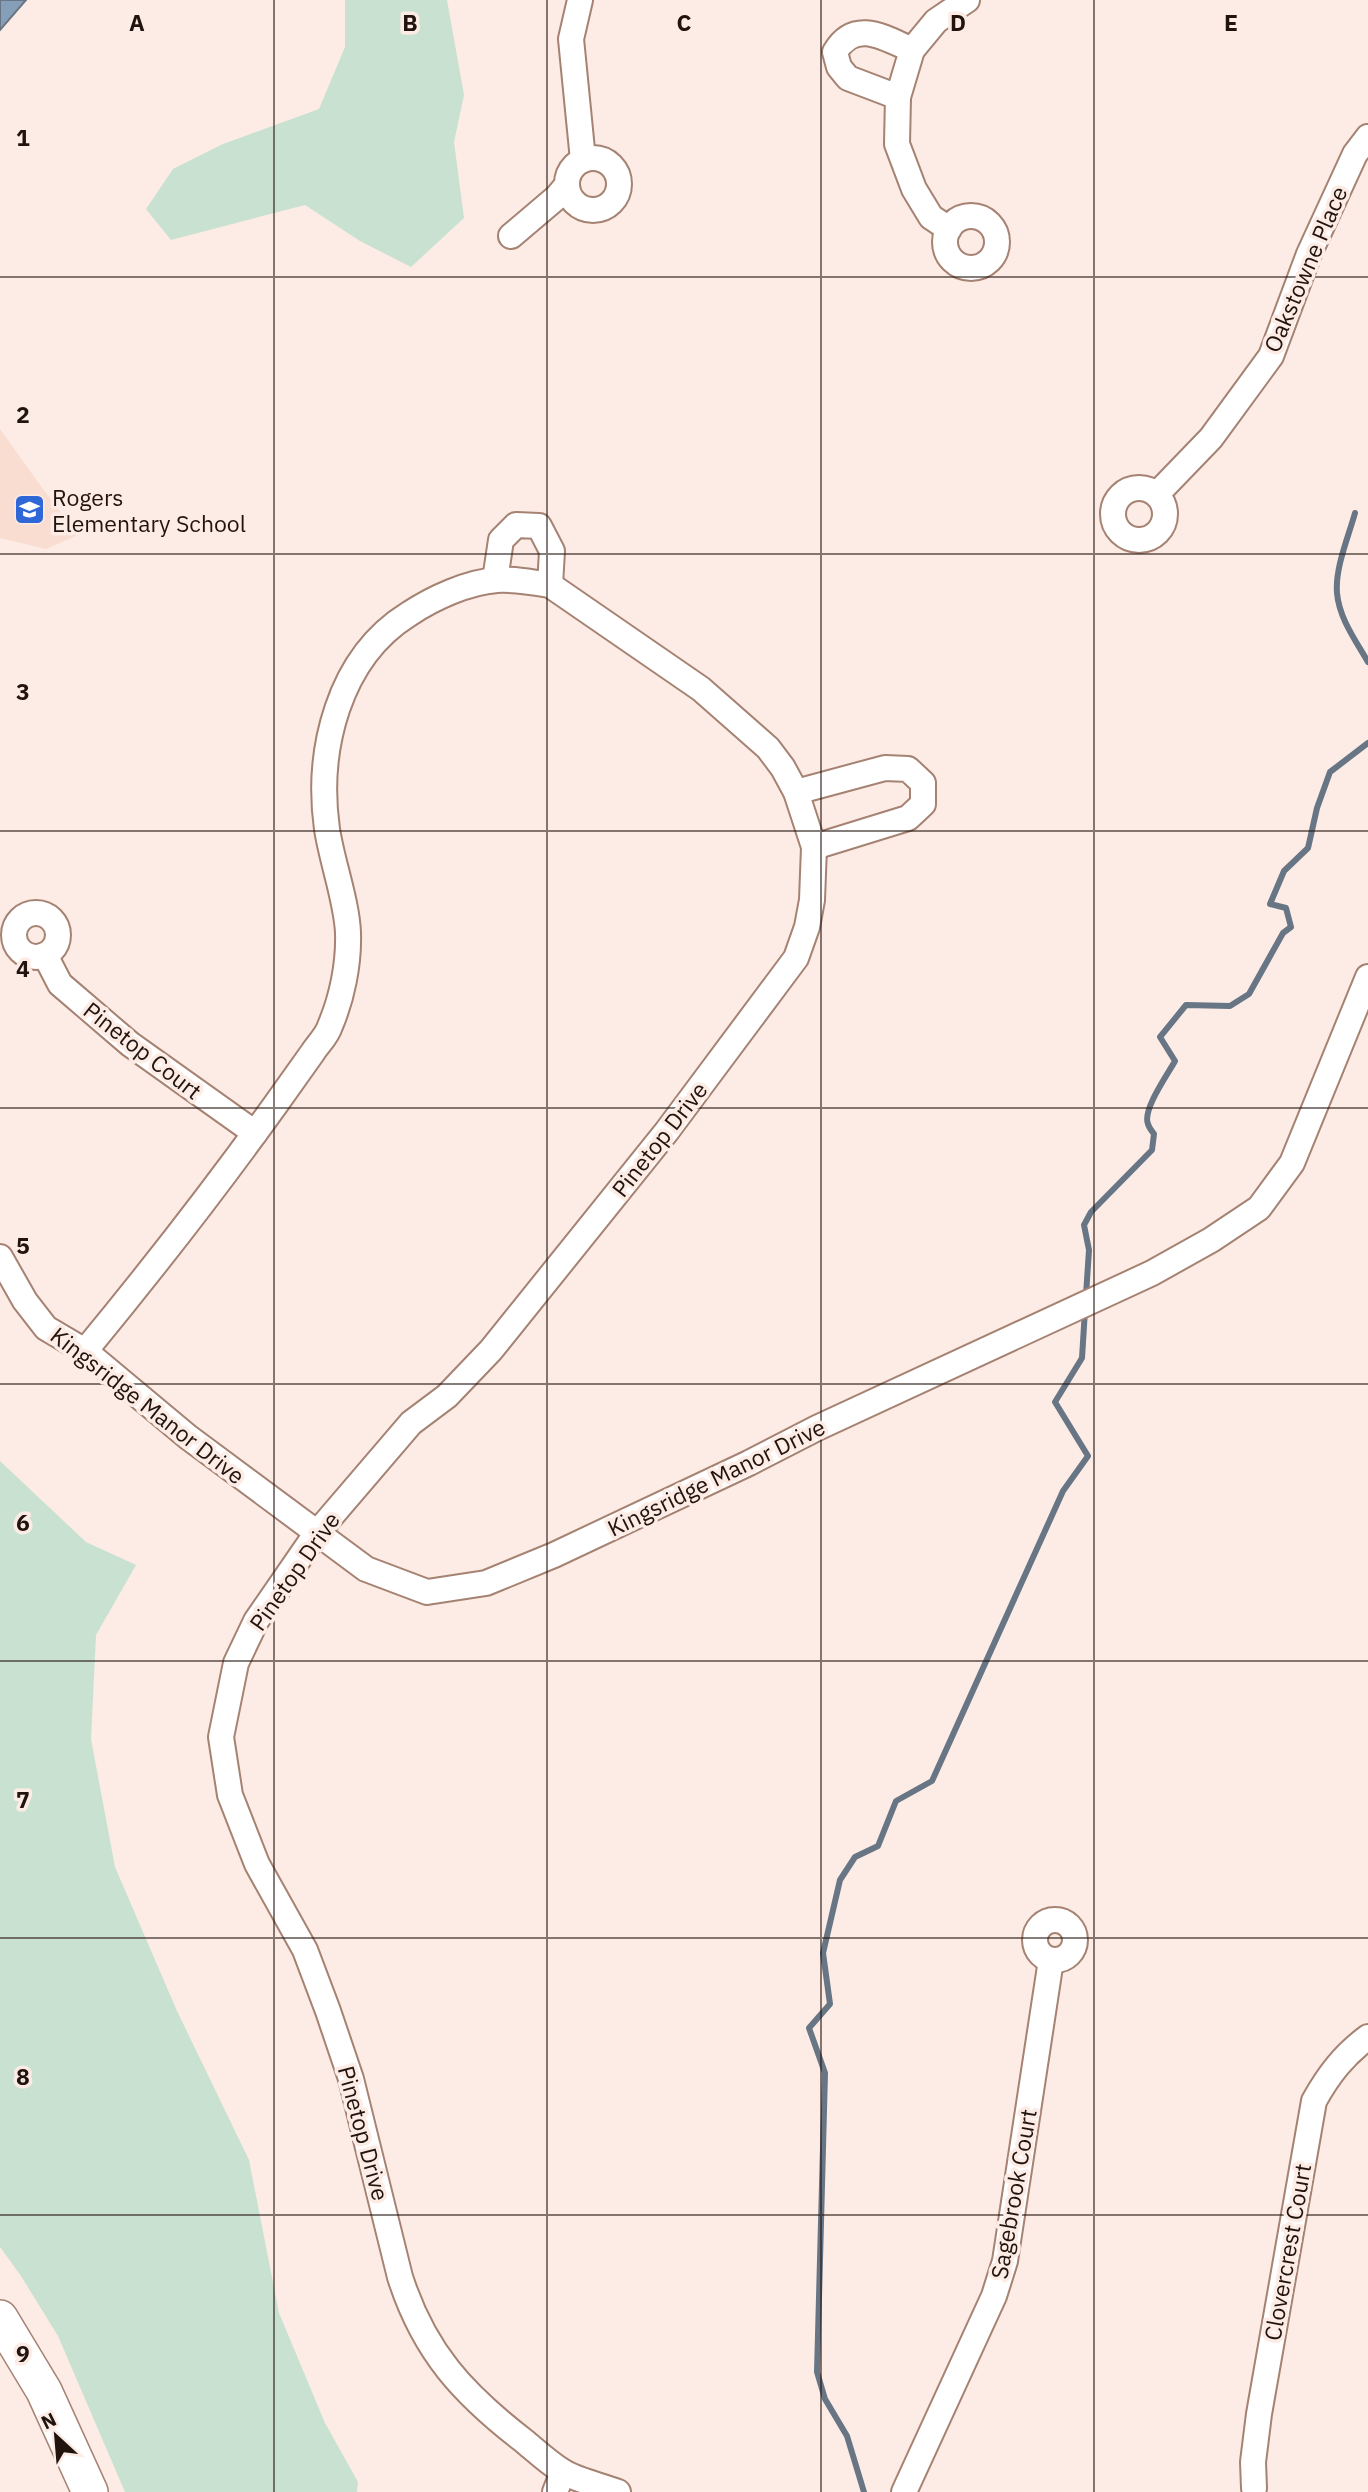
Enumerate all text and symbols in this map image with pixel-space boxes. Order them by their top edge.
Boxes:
text: A [129,7,145,37]
text: B [402,7,418,37]
text: C [677,7,692,37]
text: D [950,7,966,37]
text: E [1224,7,1238,37]
text: 1 [16,122,30,152]
street label: Oakstowne Place [1257,181,1353,357]
text: 2 [16,399,30,429]
place label: Rogers Elementary School [52,482,246,538]
school or university icon: Rogers Elementary School [12,493,46,527]
text: 3 [16,676,30,706]
text: 4 [16,953,30,983]
street label: Pinetop Court [78,995,208,1105]
street label: Pinetop Drive [605,1075,713,1203]
text: 5 [16,1230,30,1260]
street label: Kingsridge Manor Drive [45,1320,251,1490]
street label: Kingsridge Manor Drive [602,1411,830,1543]
street label: Pinetop Drive [242,1506,346,1636]
text: 6 [16,1507,30,1537]
text: 7 [16,1784,30,1814]
text: 8 [16,2061,30,2091]
street label: Pinetop Drive [332,2062,396,2204]
street label: Sagebrook Court [983,2107,1043,2281]
street label: Clovercrest Court [1257,2161,1317,2343]
text: 9 [16,2338,30,2368]
north arrow [21,2401,91,2471]
text: N [37,2407,60,2435]

